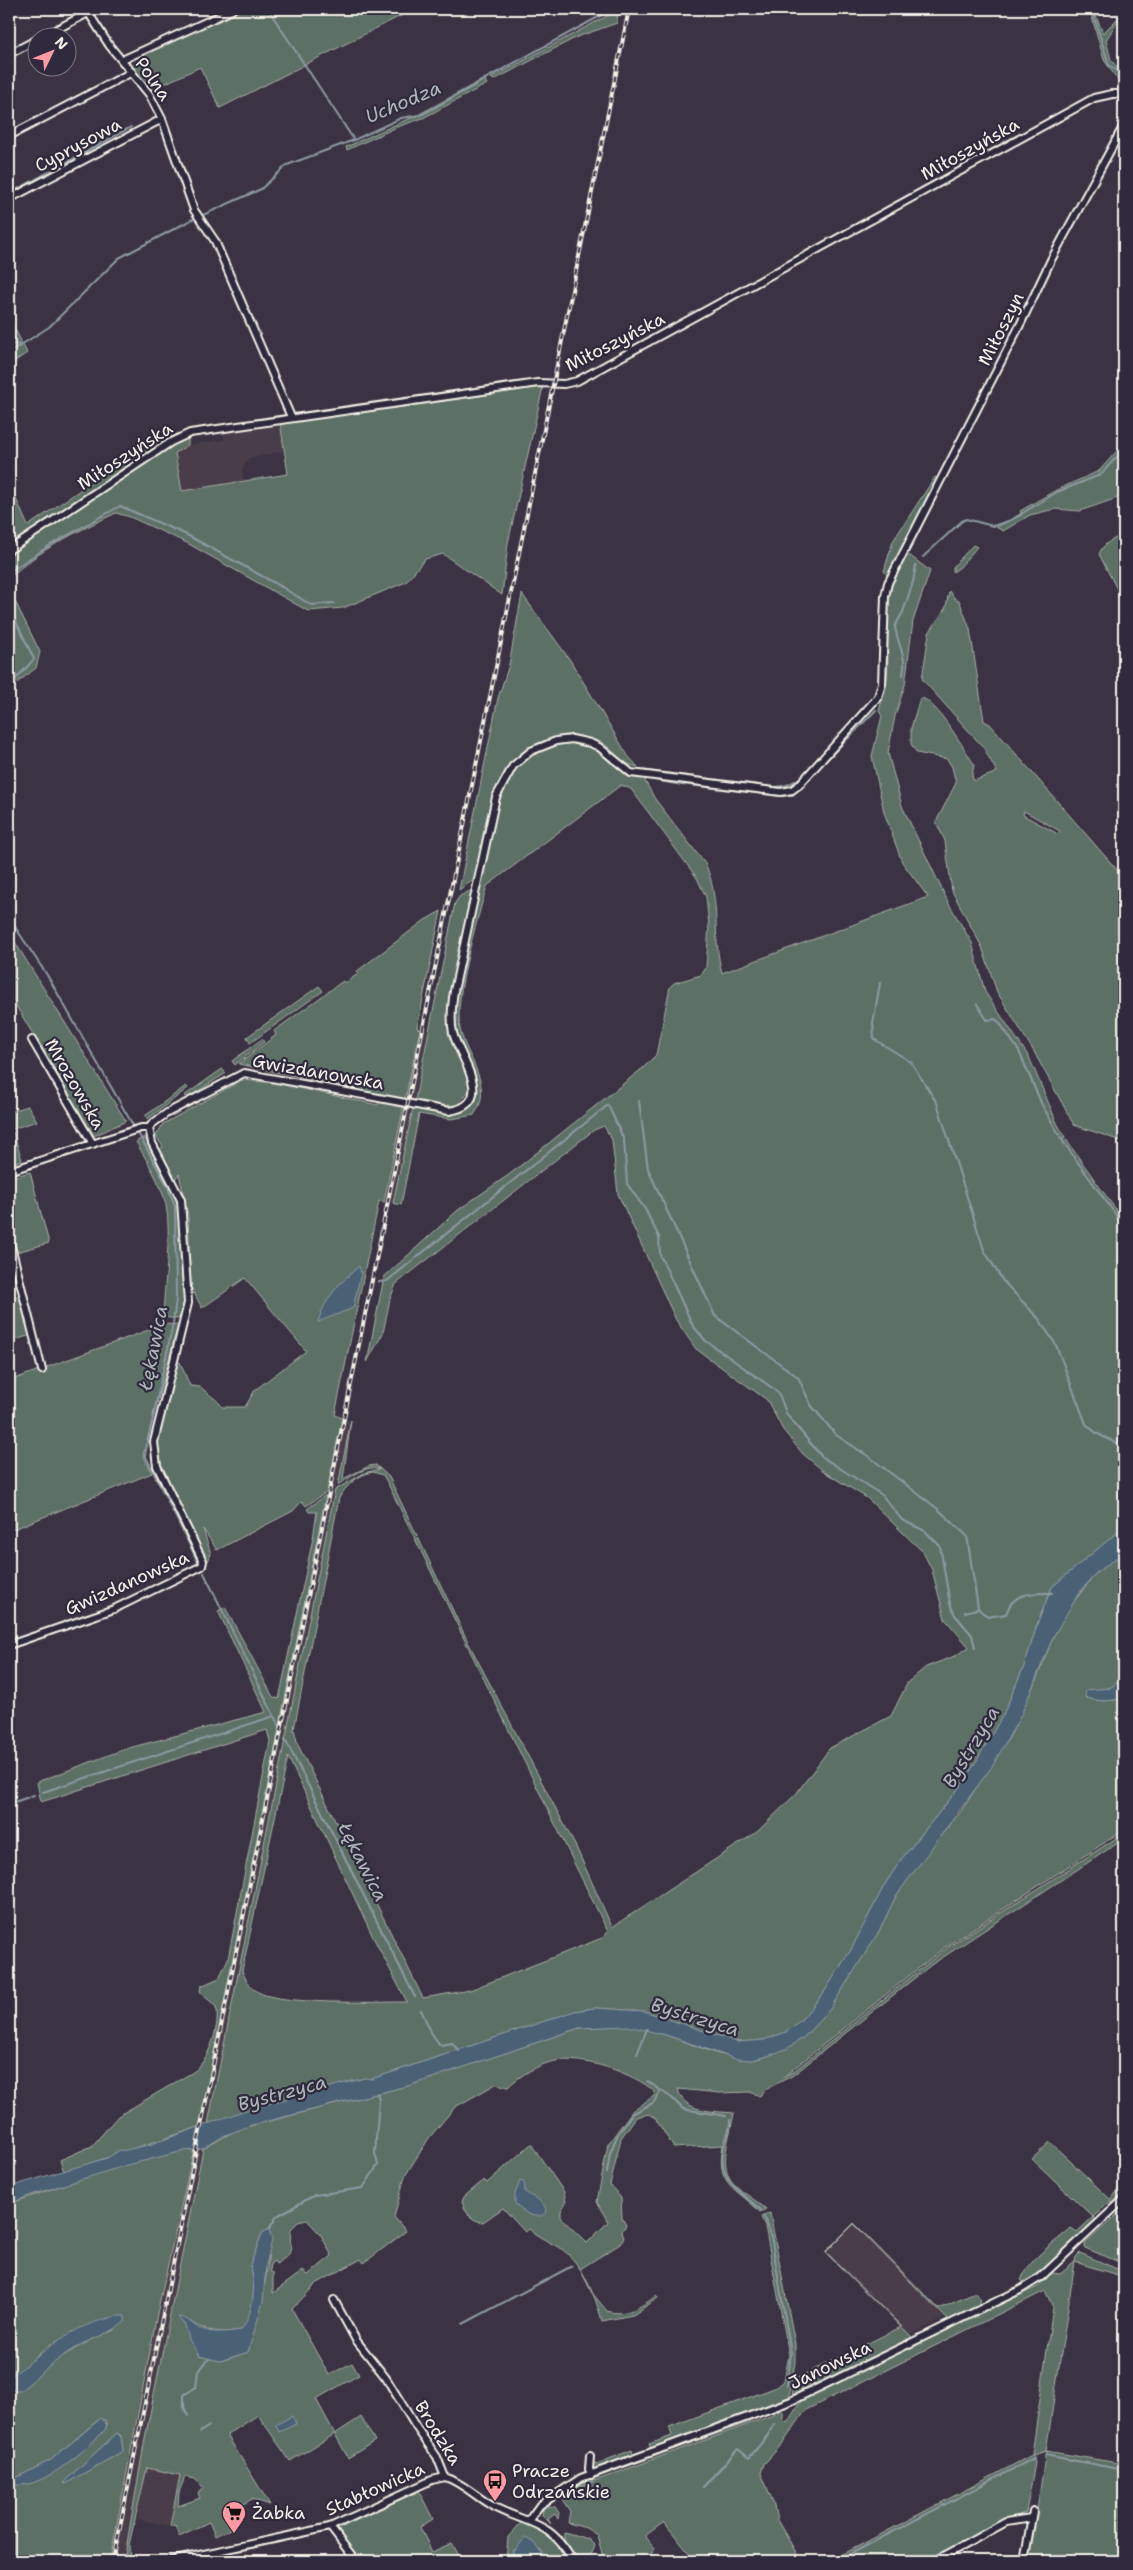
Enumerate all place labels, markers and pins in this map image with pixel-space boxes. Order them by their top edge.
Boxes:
place label: Pracze Odrzańskie [512,2459,610,2504]
bus stop icon: Pracze Odrzańskie [482,2468,508,2502]
supermarket icon: Żabka [221,2500,247,2534]
place label: Żabka [252,2501,305,2525]

